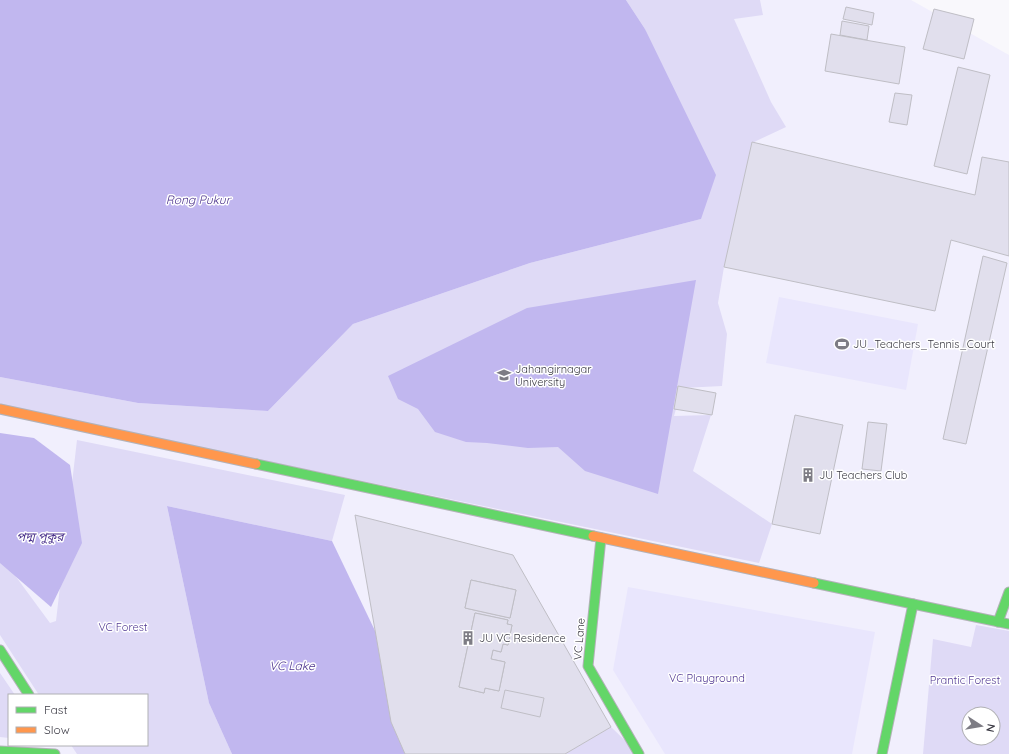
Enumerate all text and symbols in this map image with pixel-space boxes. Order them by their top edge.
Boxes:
water label: Rong Pukur [166,192,232,207]
sports icon: JU_Teachers_Tennis_Court [834,336,850,352]
place label: JU_Teachers_Tennis_Court [853,337,995,351]
place label: Jahangirnagar University [515,362,592,389]
school or university icon: Jahangirnagar University [496,367,512,383]
building icon: JU Teachers Club [800,467,816,483]
place label: JU Teachers Club [819,468,908,482]
water label: পদ্ম পুকুর [17,529,66,544]
street label: VC Lane [570,617,588,661]
park label: VC Forest [98,620,148,634]
building icon: JU VC Residence [460,630,476,646]
place label: JU VC Residence [479,631,566,645]
water label: VC Lake [269,658,316,673]
park label: VC Playground [669,671,745,685]
park label: Prantic Forest [930,673,1000,687]
legend [8,694,148,746]
text: Fast [44,702,68,717]
north arrow [961,706,1001,746]
text: Slow [44,722,70,737]
text: N [983,723,998,733]

